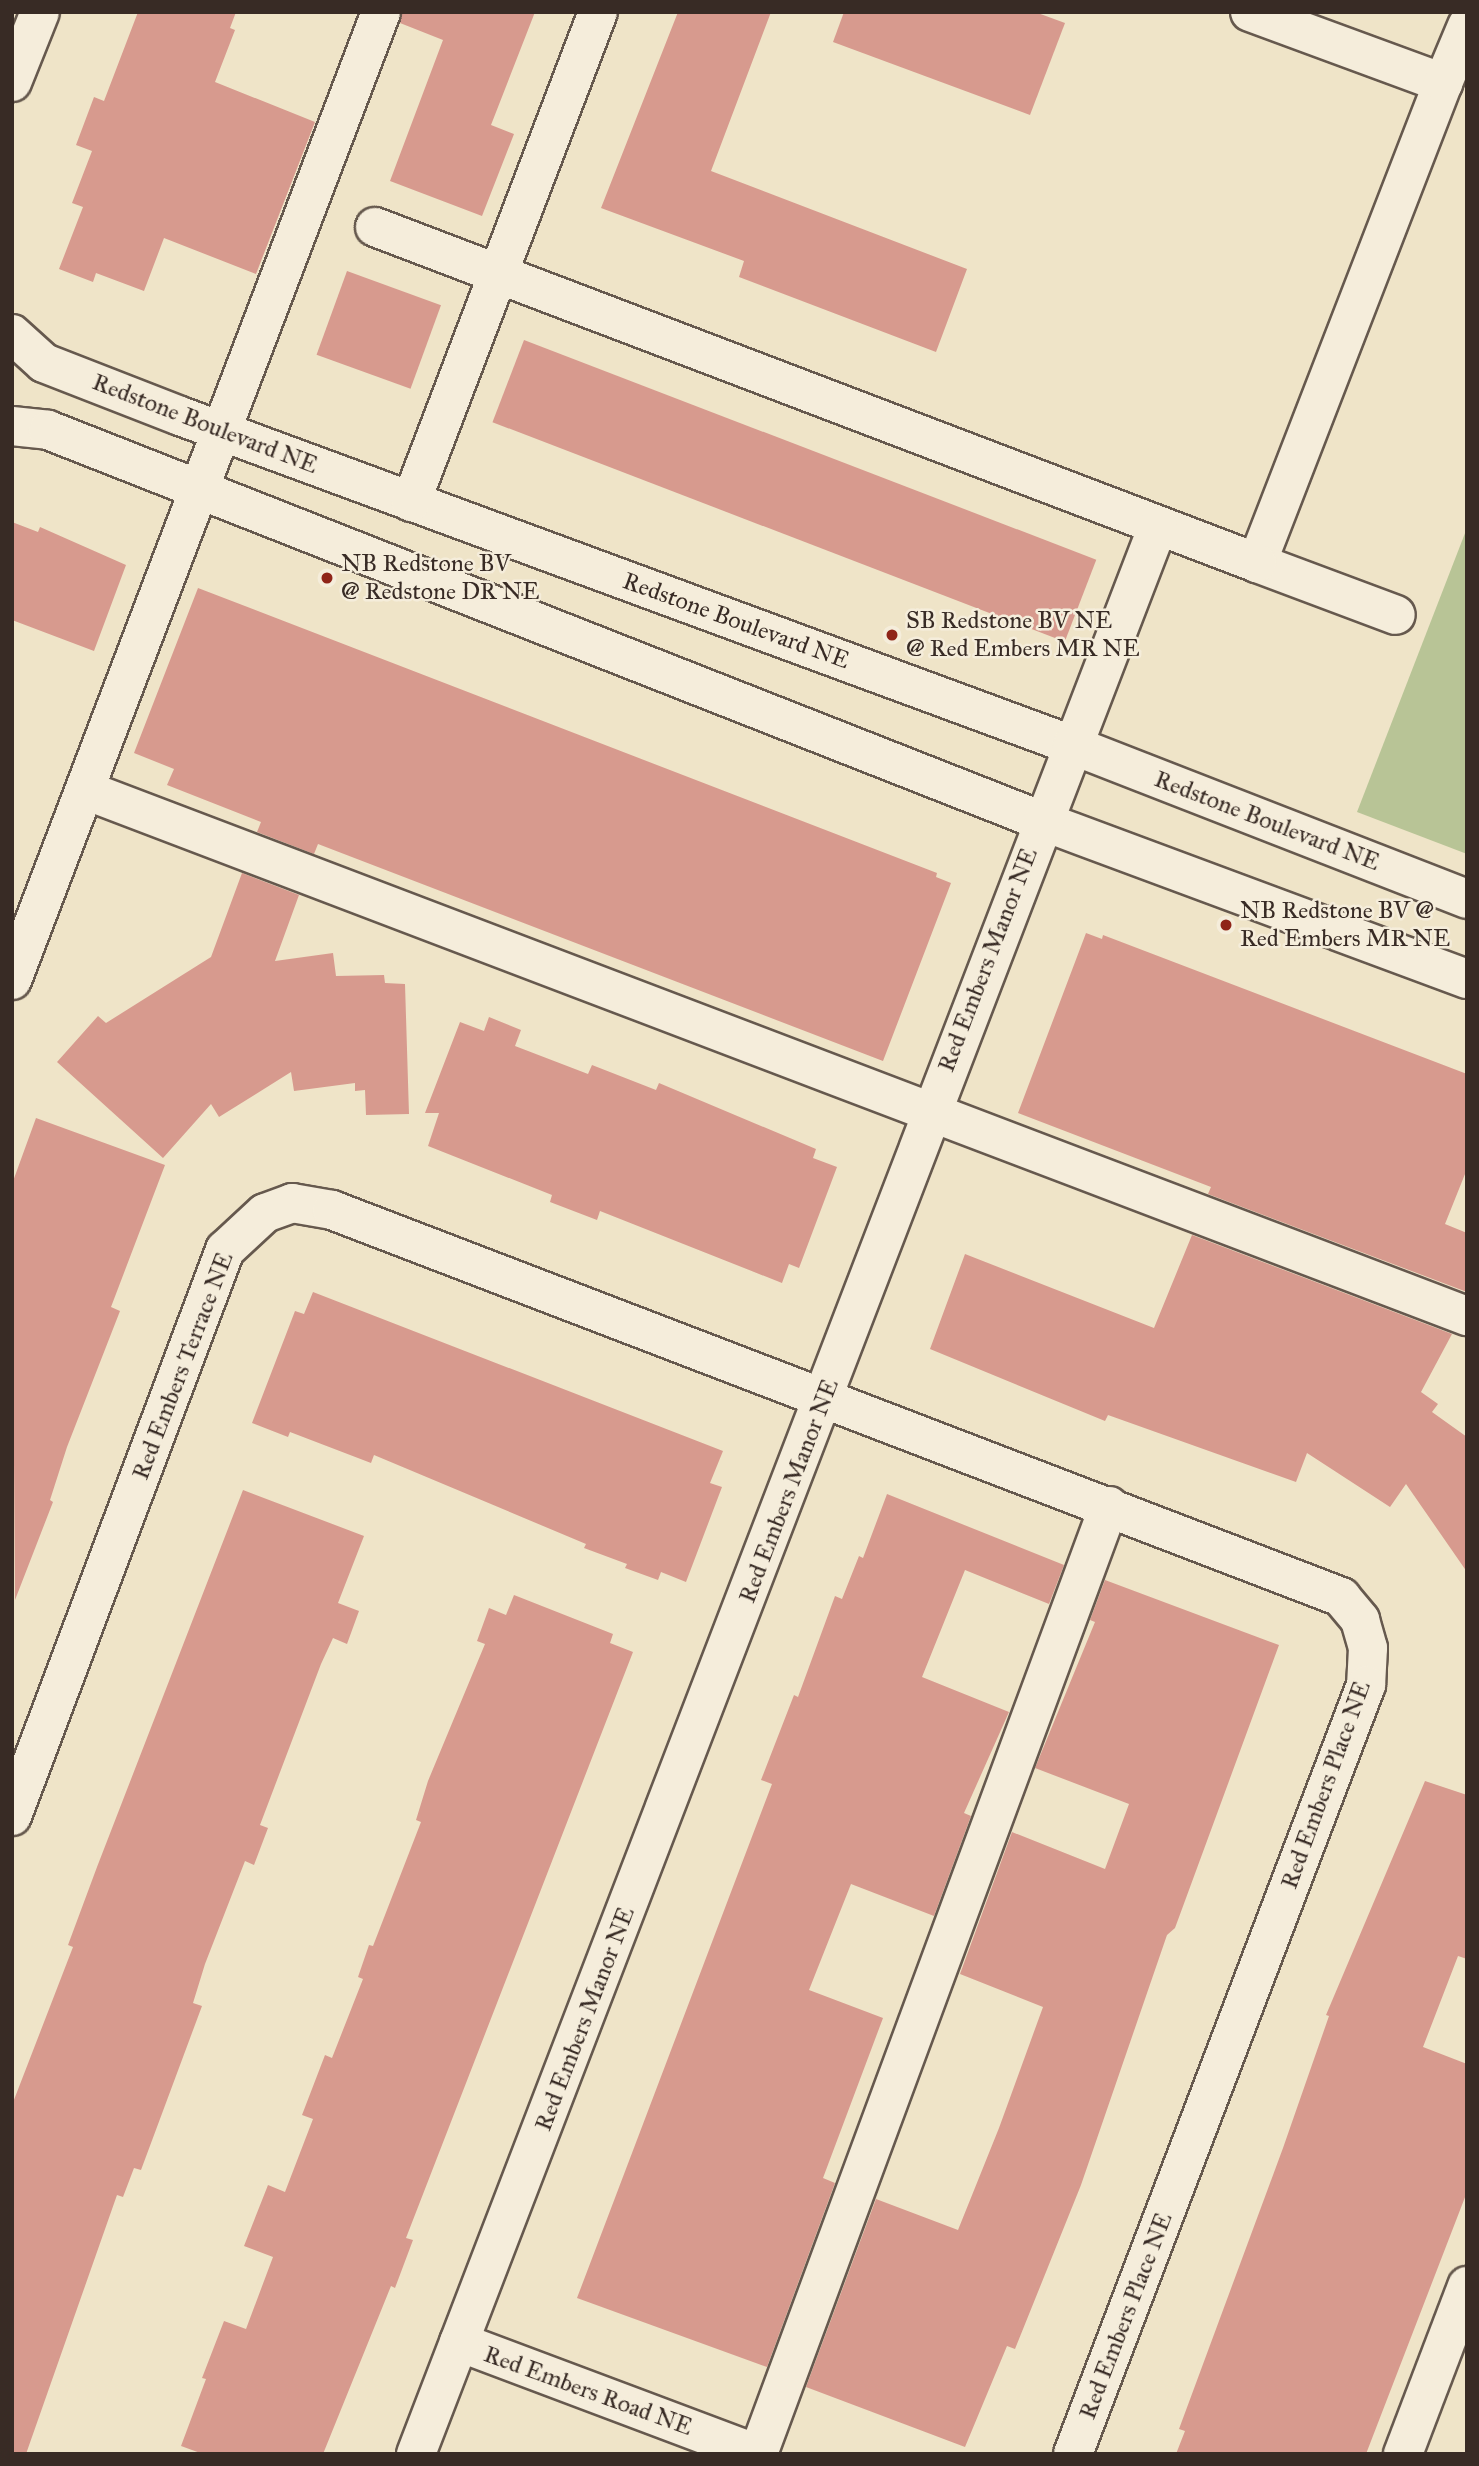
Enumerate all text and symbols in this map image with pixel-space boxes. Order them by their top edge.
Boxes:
street label: Redstone Boulevard NE [88,368,322,480]
place label: NB Redstone BV @ Redstone DR NE [341,550,539,606]
street label: Redstone Boulevard NE [619,567,853,675]
marker: NB Redstone BV @ Redstone DR NE [319,570,335,586]
place label: SB Redstone BV NE @ Red Embers MR NE [906,607,1140,663]
marker: SB Redstone BV NE @ Red Embers MR NE [884,627,900,643]
street label: Redstone Boulevard NE [1150,765,1384,877]
street label: Red Embers Manor NE [932,844,1044,1076]
place label: NB Redstone BV @ Red Embers MR NE [1240,897,1450,953]
marker: NB Redstone BV @ Red Embers MR NE [1218,917,1234,933]
street label: Red Embers Terrace NE [126,1248,240,1484]
street label: Red Embers Manor NE [733,1375,845,1607]
street label: Red Embers Place NE [1275,1677,1377,1893]
street label: Red Embers Manor NE [529,1903,641,2135]
street label: Red Embers Place NE [1073,2209,1179,2423]
street label: Red Embers Road NE [480,2340,696,2442]

